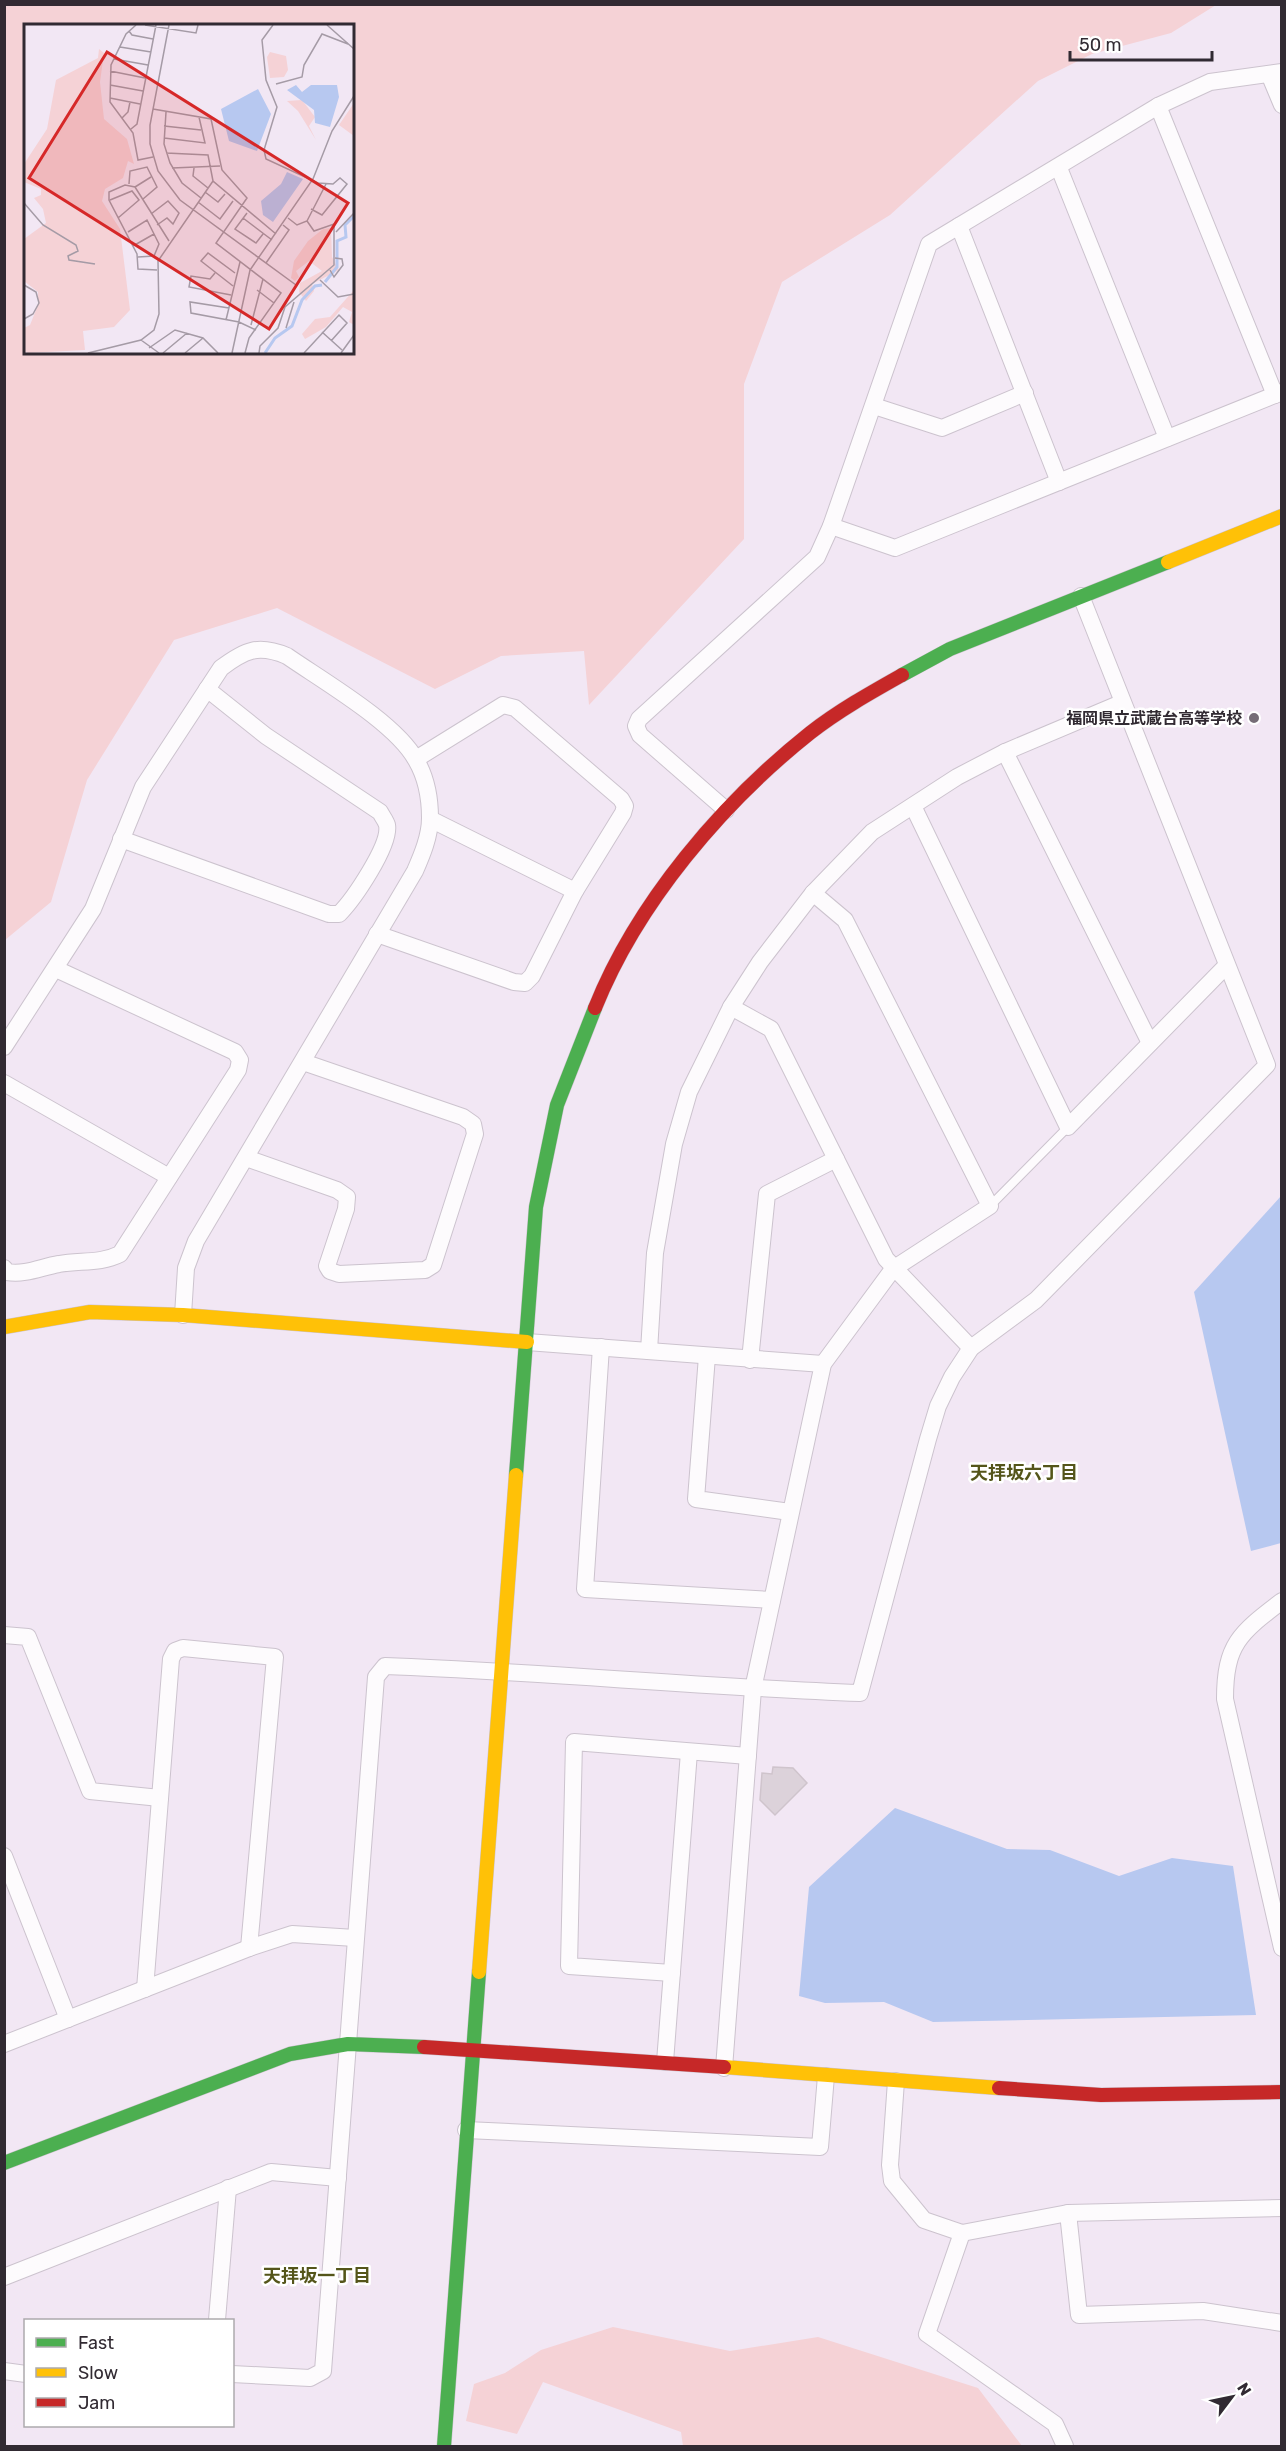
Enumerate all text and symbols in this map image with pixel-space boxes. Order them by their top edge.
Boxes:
inset map [24,24,354,354]
scale bar [1070,24,1212,62]
text: 50 m [1079,34,1122,56]
place label: 福岡県立武蔵台高等学校 [1066,709,1242,728]
marker: 福岡県立武蔵台高等学校 [1247,711,1261,725]
district label: 天拝坂六丁目 [970,1462,1078,1484]
district label: 天拝坂一丁目 [263,2265,371,2287]
legend [24,2319,234,2427]
text: Fast [78,2332,114,2354]
text: Slow [78,2362,118,2384]
north arrow [1202,2367,1262,2427]
text: N [1233,2379,1255,2399]
text: Jam [78,2392,115,2414]

